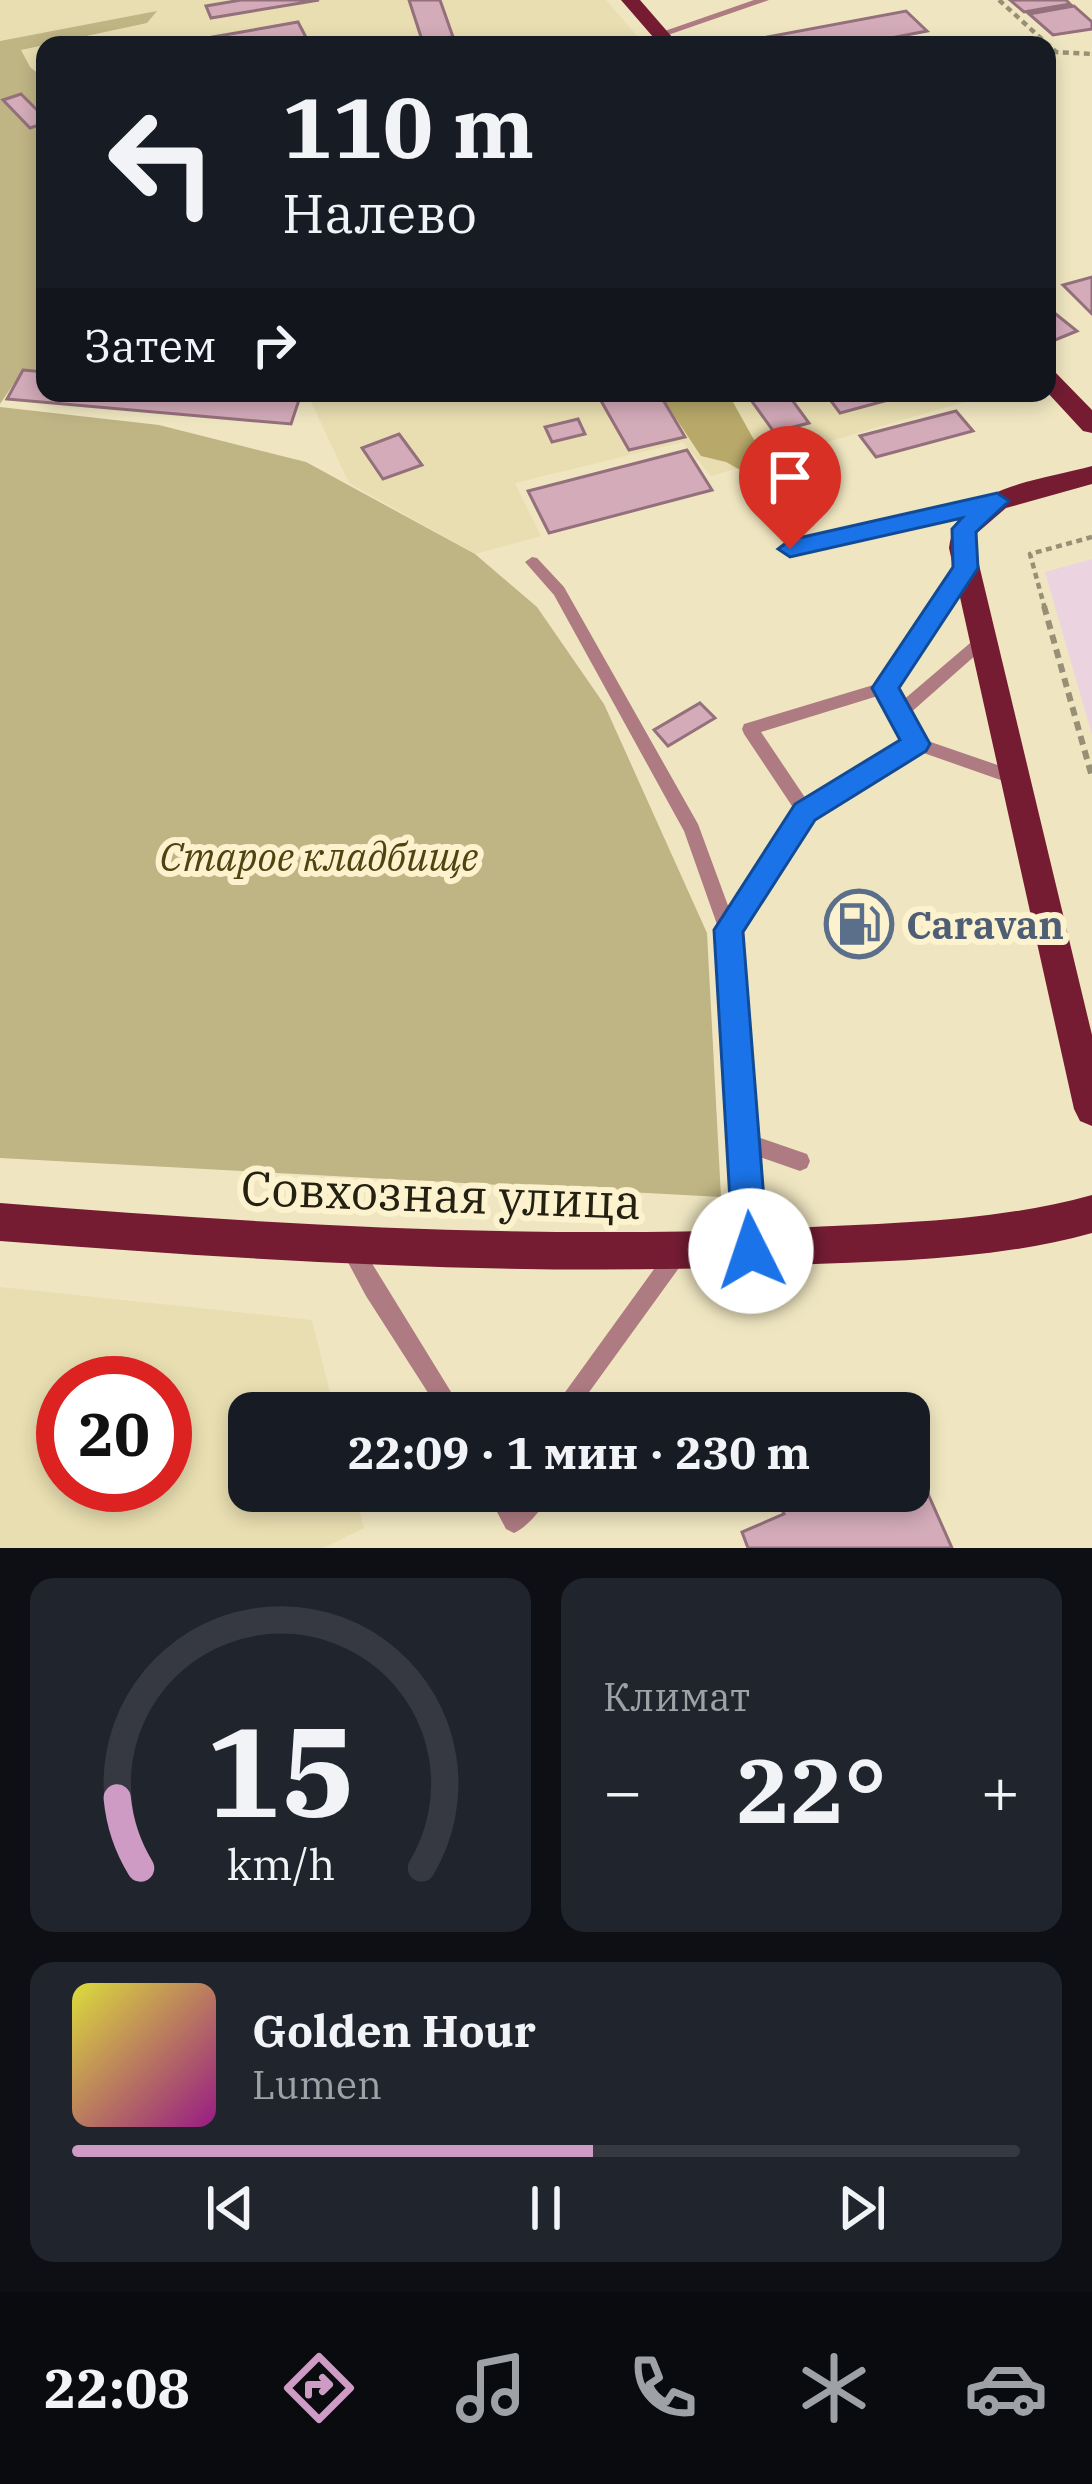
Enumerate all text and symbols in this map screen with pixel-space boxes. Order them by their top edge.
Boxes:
text: 110 m [282,72,534,181]
icon: left [84,84,240,240]
text: Налево [282,178,477,248]
icon: right [241,312,307,378]
text: Затем [84,316,217,374]
pin [739,426,841,549]
icon: arrive [757,444,823,510]
park label: Старое кладбище [160,831,478,882]
fuel station icon: Caravan [824,889,894,959]
place label: Caravan [906,899,1064,950]
street label: Совхозная улица [240,1156,642,1232]
position arrow [688,1188,814,1314]
speed limit sign: 20 [36,1356,192,1512]
text: 22:09 · 1 мин · 230 m [348,1423,810,1481]
text: Климат [603,1671,750,1722]
text: 15 [206,1689,355,1851]
text: 22° [736,1731,887,1848]
text: − [603,1747,643,1833]
text: + [980,1747,1020,1833]
text: km/h [226,1836,335,1892]
text: Golden Hour [252,2001,536,2059]
text: Lumen [252,2059,382,2110]
icon: previous [197,2175,263,2241]
icon: pause [513,2175,579,2241]
icon: next [829,2175,895,2241]
icon: directions [277,2346,361,2430]
icon: music [449,2346,533,2430]
icon: phone [621,2346,705,2430]
icon: climate [792,2346,876,2430]
icon: car [964,2346,1048,2430]
text: 22:08 [44,2353,190,2423]

